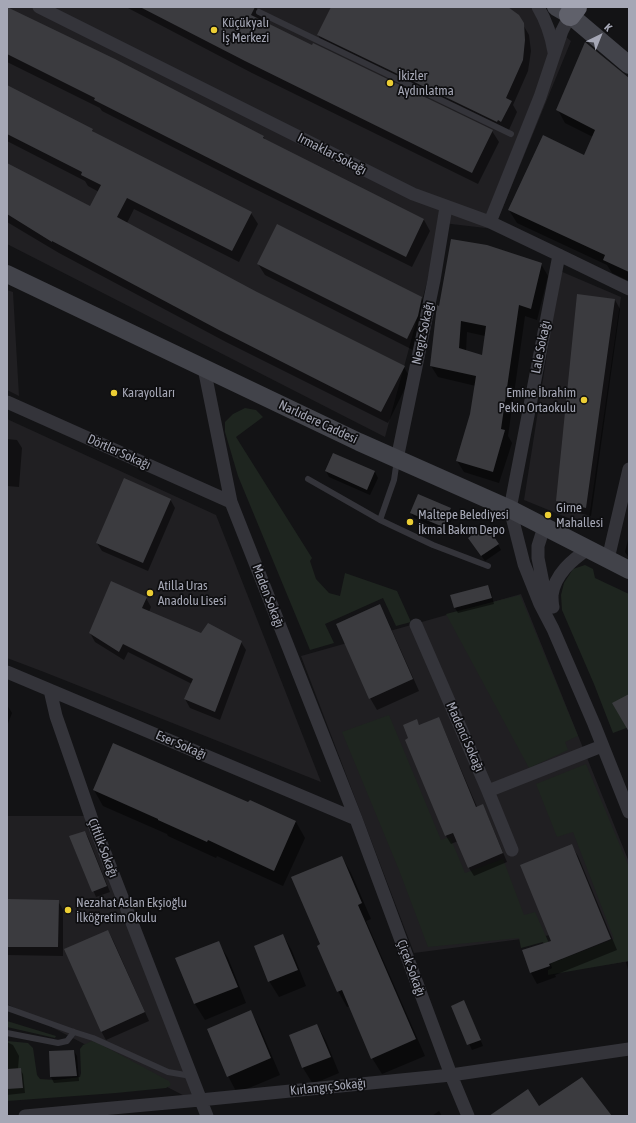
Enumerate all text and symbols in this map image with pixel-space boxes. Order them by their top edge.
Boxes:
place label: Küçükyalı İş Merkezi [222,15,269,46]
north arrow [580,16,620,56]
text: K [602,21,614,33]
marker: Küçükyalı İş Merkezi [209,25,219,35]
place label: İkizler Aydınlatma [398,68,454,99]
marker: İkizler Aydınlatma [385,78,395,88]
street label: Irmaklar Sokağı [295,130,369,178]
street label: Nergiz Sokağı [409,300,437,366]
street label: Lale Sokağı [528,319,554,375]
place label: Karayolları [122,385,175,401]
place label: Emine İbrahim Pekin Ortaokulu [499,385,576,416]
marker: Karayolları [109,388,119,398]
marker: Emine İbrahim Pekin Ortaokulu [579,395,589,405]
street label: Narlıdere Caddesi [276,397,360,447]
street label: Dörtler Sokağı [85,431,153,473]
place label: Girne Mahallesi [556,500,603,531]
place label: Maltepe Belediyesi İkmal Bakım Depo [418,507,509,538]
marker: Girne Mahallesi [543,510,553,520]
marker: Maltepe Belediyesi İkmal Bakım Depo [405,517,415,527]
street label: Maden Sokağı [249,562,287,630]
place label: Atilla Uras Anadolu Lisesi [158,578,227,609]
marker: Atilla Uras Anadolu Lisesi [145,588,155,598]
street label: Madenci Sokağı [443,700,487,774]
street label: Eser Sokağı [153,727,209,763]
street label: Çiftlik Sokağı [85,816,121,880]
place label: Nezahat Aslan Ekşioğlu İlköğretim Okulu [76,895,187,926]
marker: Nezahat Aslan Ekşioğlu İlköğretim Okulu [63,905,73,915]
street label: Çiçek Sokağı [394,938,428,998]
street label: Kırlangıç Sokağı [289,1075,367,1099]

